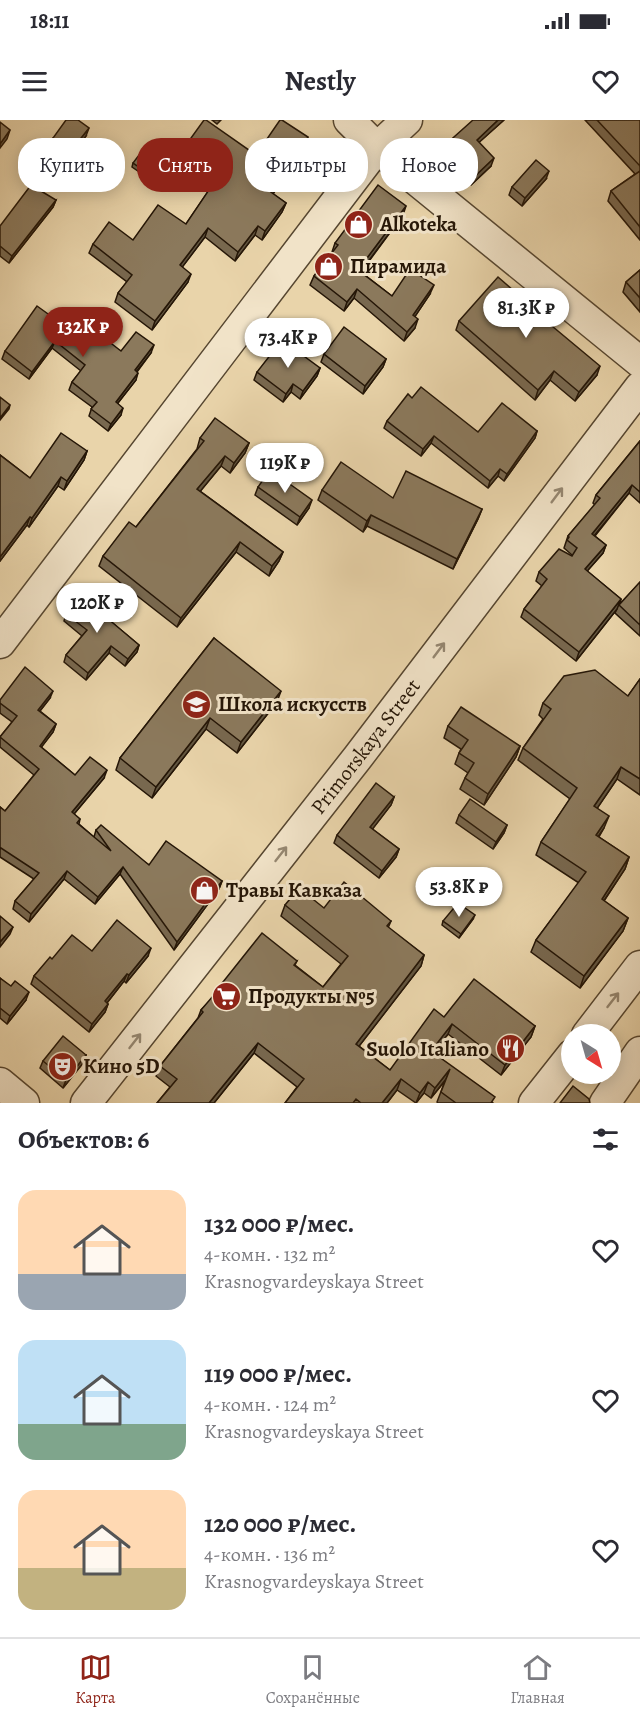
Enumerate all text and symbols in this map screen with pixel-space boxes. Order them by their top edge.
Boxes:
text: 18:11 [30,6,69,36]
text: Nestly [284,63,356,99]
icon: menu [18,65,51,98]
icon: heart [589,65,622,98]
chip: Купить [18,138,125,192]
chip: Снять [137,138,233,192]
chip: Фильтры [245,138,368,192]
chip: Новое [380,138,478,192]
shop icon: Alkoteka [343,208,375,240]
place label: Alkoteka [379,210,458,238]
shop icon: Пирамида [313,250,345,282]
place label: Пирамида [350,252,446,280]
pin: 81.3K ₽ [471,288,581,339]
text: 81.3K ₽ [497,294,555,321]
pin: 132K ₽ [34,307,132,358]
text: 132K ₽ [57,313,109,340]
pin: 73.4K ₽ [233,318,343,369]
text: 73.4K ₽ [259,324,317,351]
pin: 119K ₽ [236,443,334,494]
text: 119K ₽ [260,449,310,476]
one-way arrow [551,487,563,503]
pin: 120K ₽ [48,583,146,634]
text: 120K ₽ [70,589,124,616]
one-way arrow [433,643,445,659]
street label: Primorskaya Street [304,673,427,820]
school or university icon: Школа искусств [181,688,213,720]
place label: Школа искусств [218,690,367,718]
one-way arrow [275,847,288,863]
pin: 53.8K ₽ [404,867,514,918]
text: 53.8K ₽ [429,873,489,900]
shop icon: Травы Кавказа [189,874,221,906]
place label: Травы Кавказа [226,876,362,904]
supermarket icon: Продукты №5 [211,980,243,1012]
place label: Продукты №5 [248,982,375,1010]
one-way arrow [607,993,620,1009]
north arrow [561,1024,621,1084]
map controls [561,1024,621,1084]
one-way arrow [128,1033,141,1049]
restaurant icon: Suolo Italiano [494,1033,526,1065]
place label: Suolo Italiano [366,1035,489,1063]
theatre icon: Кино 5D [46,1050,78,1082]
place label: Кино 5D [83,1052,160,1080]
text: Объектов: 6 [18,1122,149,1157]
icon: filters [589,1123,622,1156]
text: 132 000 ₽/мес. [204,1206,355,1241]
icon: home [66,1214,138,1286]
icon: heart [589,1234,622,1267]
text: 4-комн. · 132 m² [204,1241,335,1268]
text: Krasnogvardeyskaya Street [204,1268,424,1295]
text: 119 000 ₽/мес. [204,1356,352,1391]
icon: home [66,1364,138,1436]
icon: heart [589,1384,622,1417]
text: 4-комн. · 124 m² [204,1391,336,1418]
text: Krasnogvardeyskaya Street [204,1418,424,1445]
text: 120 000 ₽/мес. [204,1506,356,1541]
icon: home [66,1514,138,1586]
icon: heart [589,1534,622,1567]
text: 4-комн. · 136 m² [204,1541,335,1568]
text: Krasnogvardeyskaya Street [204,1568,424,1595]
tab: Карта [75,1651,115,1709]
tab: Сохранённые [266,1651,360,1709]
tab: Главная [510,1651,565,1709]

